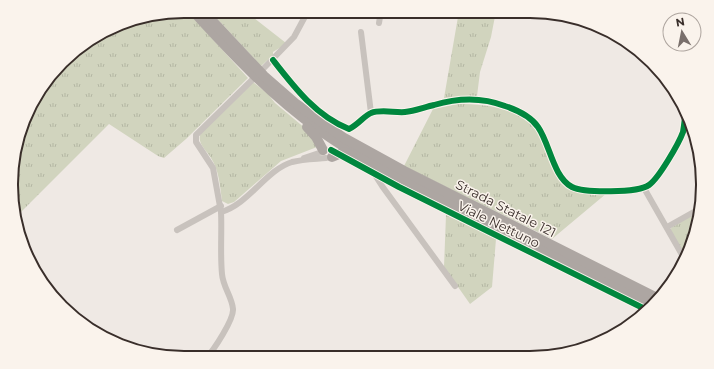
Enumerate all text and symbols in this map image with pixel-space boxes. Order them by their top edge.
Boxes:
north arrow [662,12,702,52]
text: N [675,14,686,30]
street label: Strada Statale 121 [453,176,559,240]
street label: Viale Nettuno [455,197,543,251]

